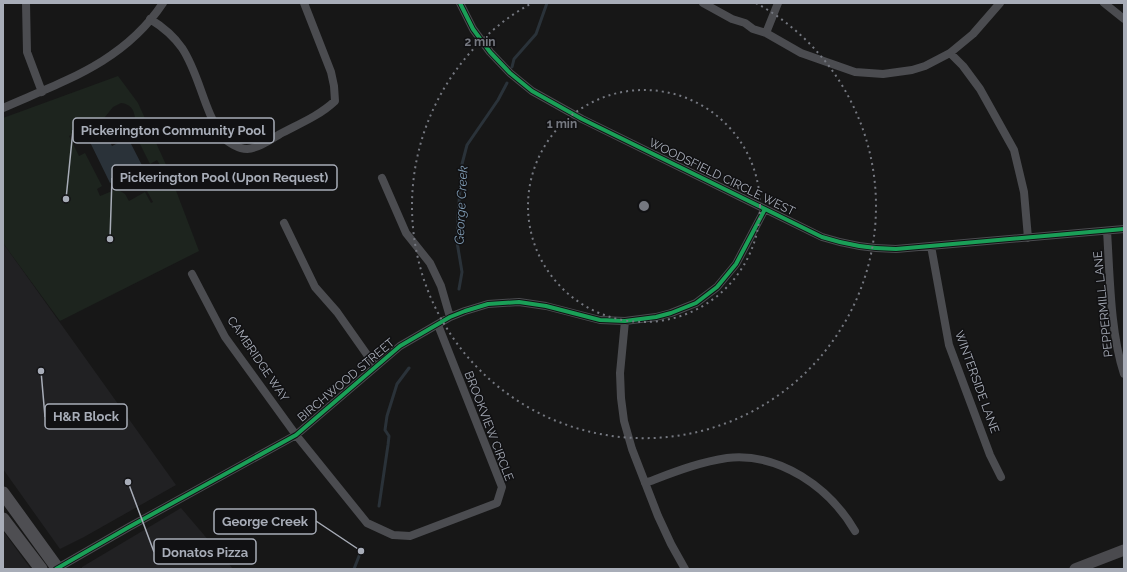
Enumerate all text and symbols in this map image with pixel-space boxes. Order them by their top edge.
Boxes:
text: 2 min [464,35,496,49]
text: 1 min [547,117,577,131]
callout: Pickerington Community Pool [73,118,274,143]
text: Pickerington Community Pool [81,123,266,138]
street label: WOODSFIELD CIRCLE WEST [647,135,798,219]
callout: Pickerington Pool (Upon Request) [112,165,337,190]
water label: George Creek [451,165,471,245]
text: Pickerington Pool (Upon Request) [120,170,328,185]
centre of rings [637,199,651,213]
street label: PEPPERMILL LANE [1090,250,1116,358]
street label: CAMBRIDGE WAY [224,314,292,404]
street label: WINTERSIDE LANE [952,329,1002,435]
street label: BIRCHWOOD STREET [295,335,398,425]
street label: BROOKVIEW CIRCLE [462,369,516,483]
callout: H&R Block [45,404,127,429]
text: H&R Block [53,409,120,424]
callout: George Creek [214,509,316,534]
text: George Creek [222,514,309,529]
callout: Donatos Pizza [154,539,256,564]
text: Donatos Pizza [162,545,249,560]

